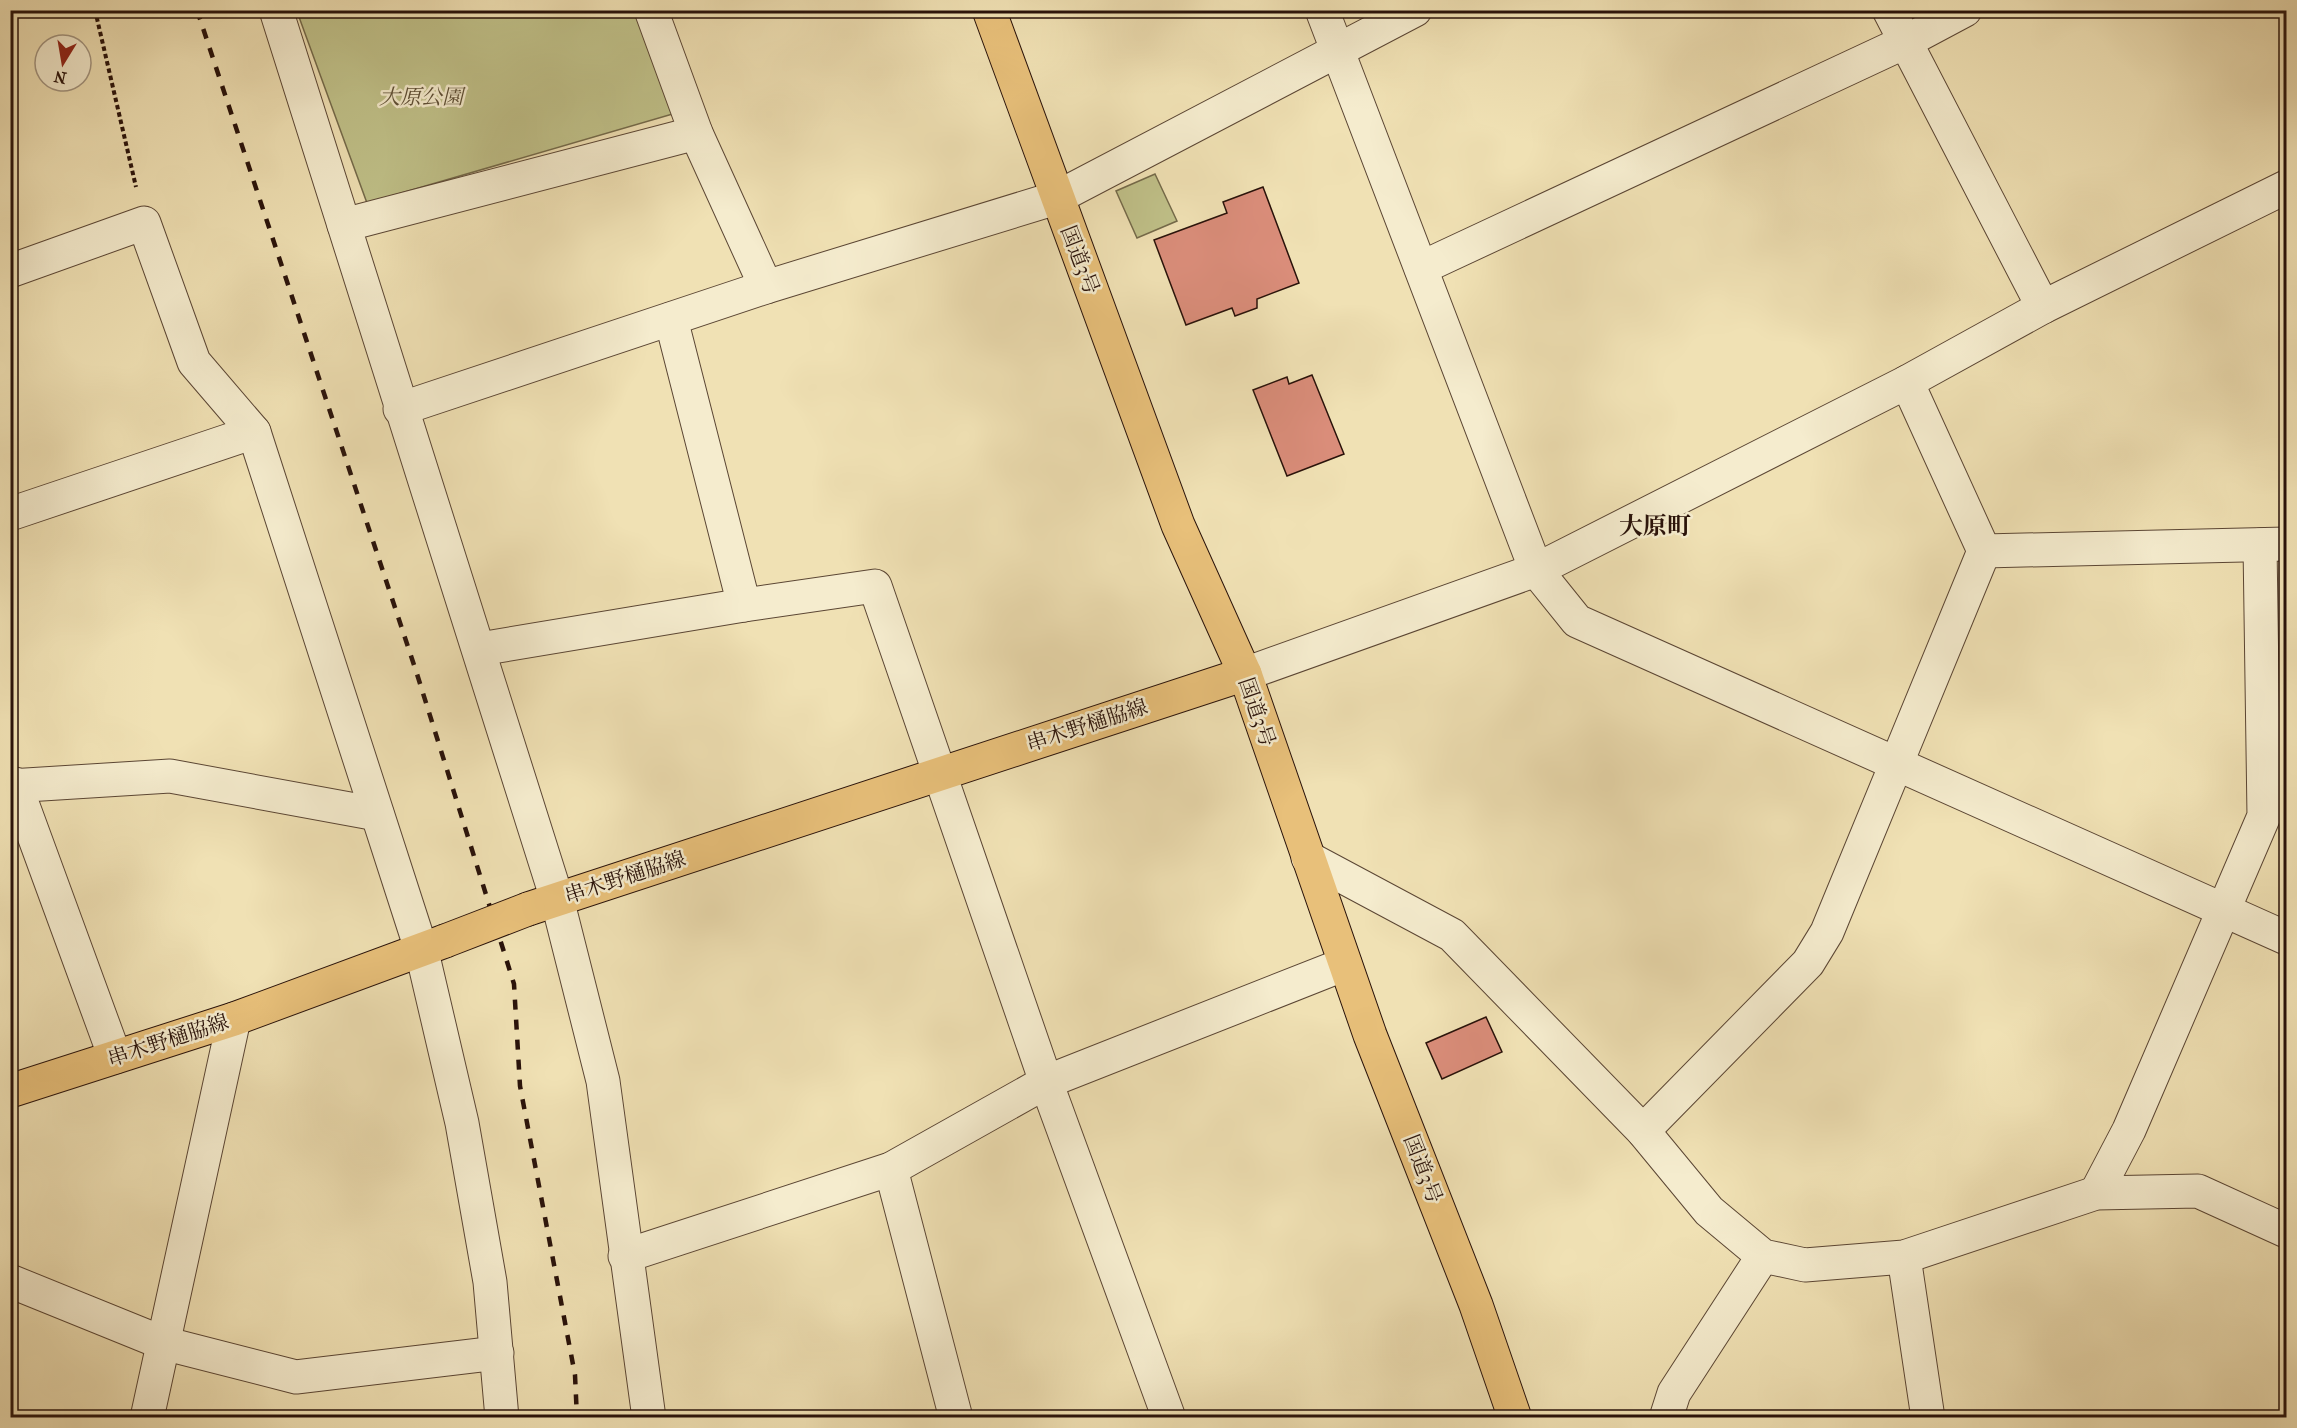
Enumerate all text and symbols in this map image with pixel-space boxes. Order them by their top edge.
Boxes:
north arrow [33,33,93,93]
text: N [52,67,68,88]
park label: 大原公園 [379,85,466,109]
street label: 国道3号 [1056,222,1104,298]
district label: 大原町 [1619,512,1691,540]
street label: 国道3号 [1234,674,1280,750]
street label: 串木野樋脇線 [1023,694,1151,756]
street label: 串木野樋脇線 [561,846,689,908]
street label: 串木野樋脇線 [104,1009,232,1071]
street label: 国道3号 [1399,1131,1447,1207]

